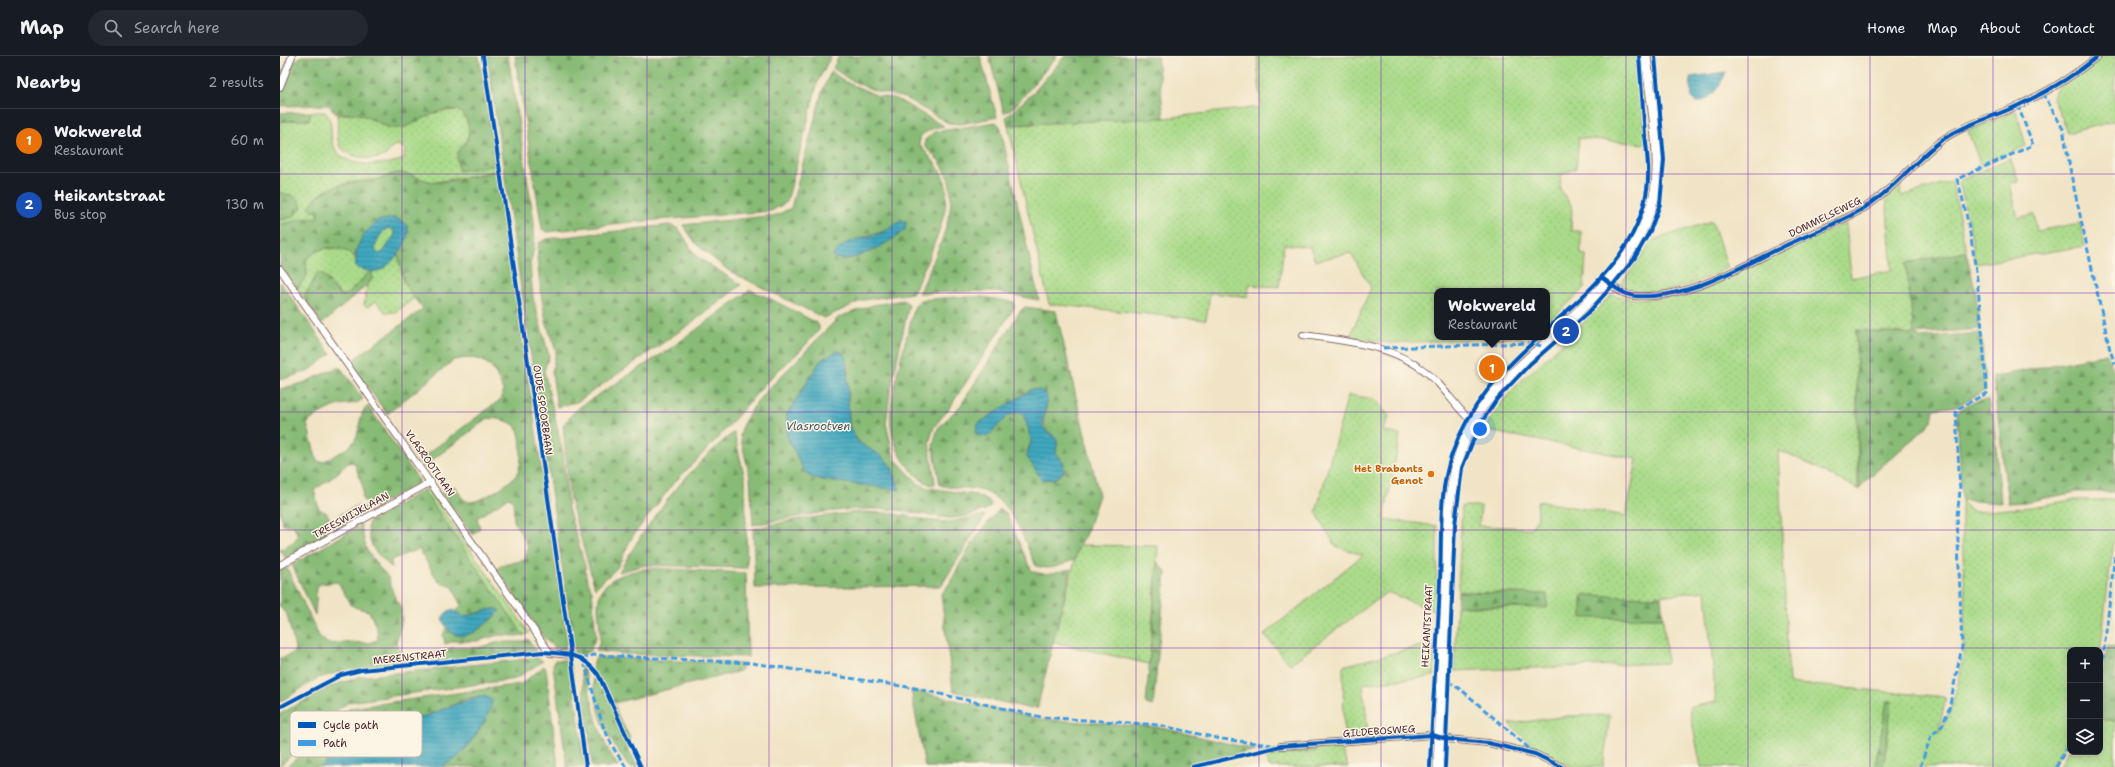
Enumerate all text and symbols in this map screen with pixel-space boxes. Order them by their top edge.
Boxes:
search box [88,10,368,46]
text: Map [20,15,64,40]
icon: search [102,17,124,39]
text: Search here [134,18,220,38]
text: Home [1867,19,1906,37]
text: Map [1928,19,1958,37]
text: About [1980,19,2021,37]
text: Contact [2043,19,2095,37]
text: Nearby [16,71,81,93]
text: 2 results [208,74,264,91]
text: Wokwereld [54,122,142,142]
text: 1 [26,132,32,149]
text: 60 m [231,132,264,149]
text: Restaurant [54,142,124,159]
text: Heikantstraat [54,186,165,206]
street label: DOMMELSEWEG [1787,194,1864,240]
text: 2 [24,196,34,213]
text: 130 m [226,196,264,213]
text: Bus stop [54,206,106,223]
popup [1434,288,1550,340]
text: Wokwereld [1448,296,1536,316]
text: Restaurant [1448,316,1518,333]
pin: 2 [1553,316,1579,346]
pin: 1 [1479,353,1505,383]
street label: OUDE SPOORBAAN [530,364,556,456]
water label: Vlasrootven [786,419,850,434]
your location [1470,419,1490,439]
street label: VLASROOTLAAN [402,427,458,499]
place label: Het Brabants Genot [1354,462,1423,487]
marker: Het Brabants Genot [1426,469,1436,479]
street label: TREESWIJKLAAN [311,489,391,541]
street label: HEIKANTSTRAAT [1418,584,1436,668]
street label: MERENSTRAAT [372,647,448,667]
map controls [2067,647,2103,755]
button: + [2067,647,2103,683]
button: − [2067,683,2103,719]
legend [290,711,422,757]
text: Cycle path [323,718,379,733]
button: layers [2067,719,2103,755]
street label: GILDEBOSWEG [1342,722,1416,740]
text: Path [323,736,347,751]

